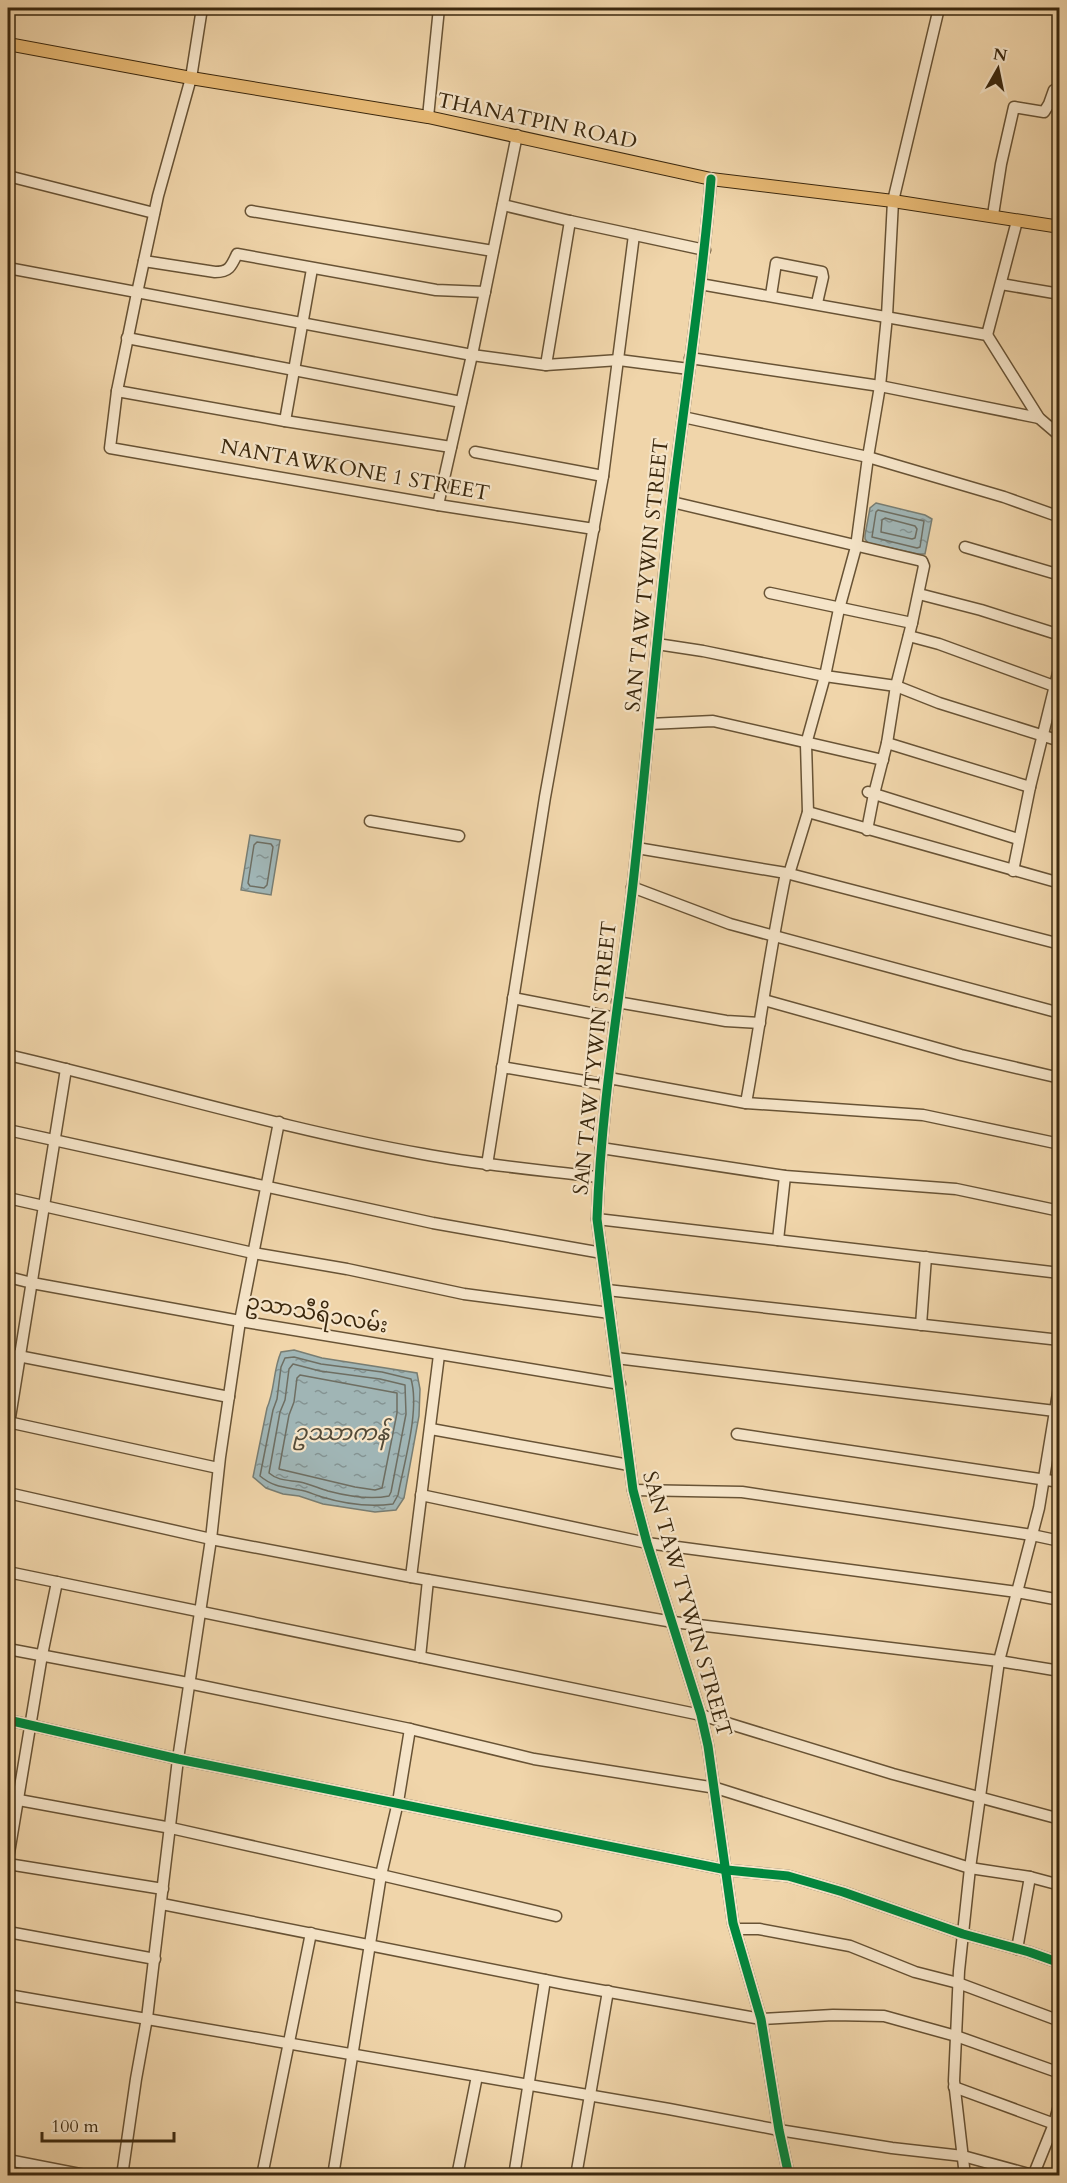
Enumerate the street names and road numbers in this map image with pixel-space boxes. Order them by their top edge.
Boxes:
street label: THANATPIN ROAD [434,86,640,156]
street label: NANTAWKONE 1 STREET [218,432,492,508]
street label: SAN TAW TYWIN STREET [618,437,676,713]
street label: SAN TAW TYWIN STREET [566,920,624,1196]
street label: ဥသာသီရိ၁လမ်း [244,1285,390,1343]
street label: SAN TAW TYWIN STREET [635,1468,739,1740]

